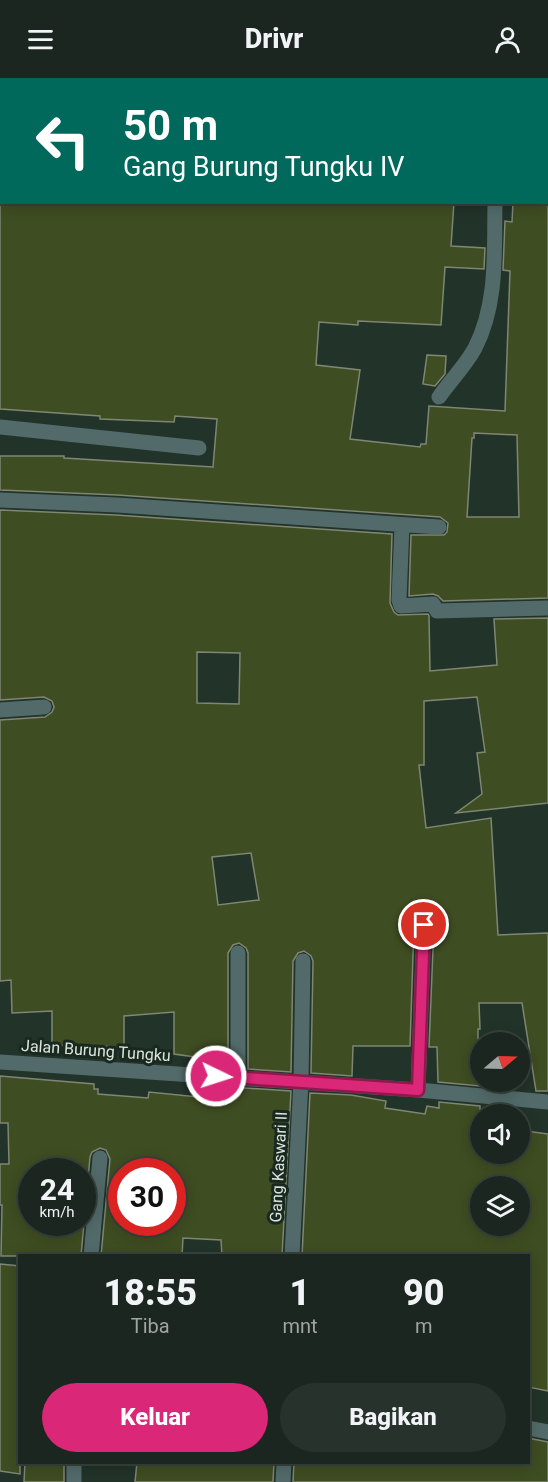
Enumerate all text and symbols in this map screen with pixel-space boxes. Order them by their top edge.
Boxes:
icon: menu [24,23,57,56]
text: Drivr [245,23,303,55]
icon: person [491,23,524,56]
text: 50 m [123,101,218,150]
icon: left [24,102,102,180]
text: Gang Burung Tungku IV [123,151,404,183]
pin [398,899,449,950]
icon: arrive [407,908,440,941]
north arrow [470,1032,530,1092]
map controls [470,1032,530,1236]
street label: Jalan Burung Tungku [21,1036,171,1065]
position arrow [184,1044,248,1108]
button: sound [470,1104,530,1164]
street label: Gang Kaswari II [266,1111,291,1223]
speed limit sign: 30 [108,1158,186,1236]
text: 24 [40,1172,74,1207]
button: layers [470,1176,530,1236]
text: km/h [39,1203,75,1221]
text: 18:55 [103,1272,197,1314]
text: 1 [290,1272,310,1314]
text: 90 [403,1272,445,1314]
text: Tiba [131,1314,170,1338]
text: mnt [282,1314,318,1338]
text: m [415,1314,433,1338]
button: Keluar [42,1383,268,1452]
button: Bagikan [280,1383,506,1452]

